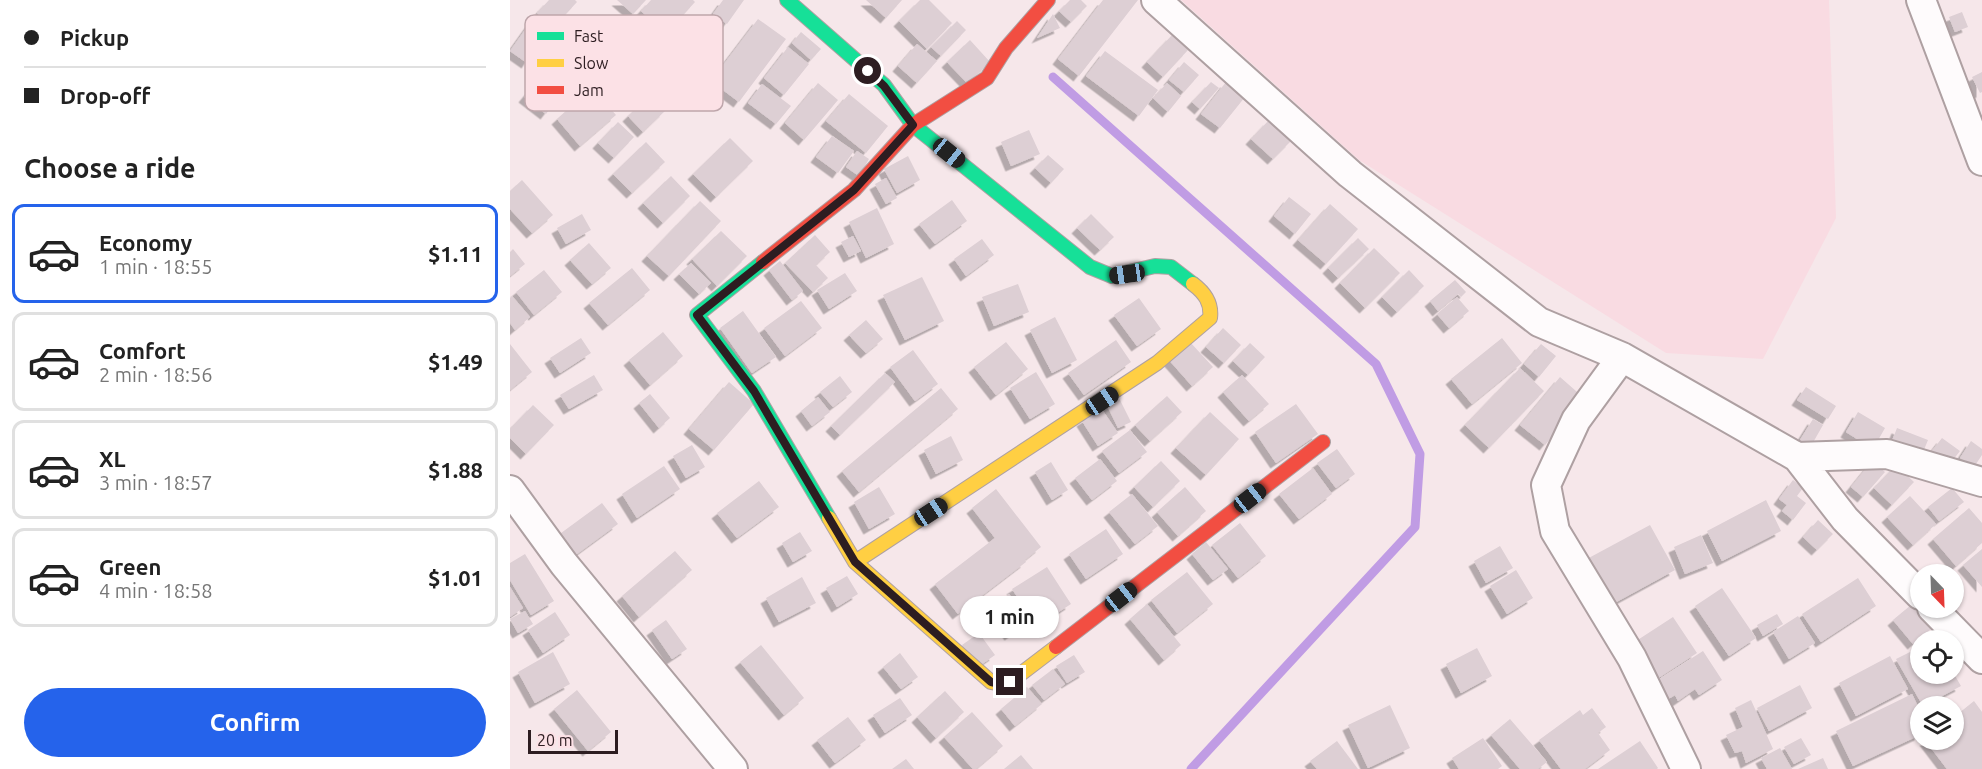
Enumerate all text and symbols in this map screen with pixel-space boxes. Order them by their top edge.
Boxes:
legend [525,15,723,111]
text: Pickup [60,25,129,50]
text: Fast [574,27,604,45]
text: Slow [574,54,609,72]
route start [854,57,881,84]
text: Jam [574,81,604,99]
text: Drop-off [60,83,150,108]
car [929,135,969,171]
text: Choose a ride [24,153,196,183]
icon: car [27,227,81,281]
text: Economy [99,230,192,255]
text: $1.11 [428,241,483,266]
text: 1 min · 18:55 [99,255,213,278]
car [1108,263,1146,285]
icon: car [27,335,81,389]
text: Comfort [99,338,186,363]
text: $1.49 [428,349,483,374]
text: 2 min · 18:56 [99,363,213,386]
car [1082,383,1122,419]
icon: car [27,443,81,497]
text: XL [99,446,126,471]
text: $1.88 [428,457,483,482]
text: 3 min · 18:57 [99,471,213,494]
car [1230,480,1270,516]
car [911,495,951,529]
icon: car [27,551,81,605]
text: Green [99,554,161,579]
north arrow [1910,564,1964,618]
map controls [1910,564,1964,750]
text: $1.01 [428,565,483,590]
text: 4 min · 18:58 [99,579,213,602]
car [1101,579,1141,615]
callout: 1 min [960,595,1060,637]
text: 1 min [984,605,1035,628]
button: locate [1910,630,1964,684]
route end [996,668,1023,695]
button: Confirm [24,688,486,757]
button: layers [1910,696,1964,750]
scale bar [528,727,618,754]
text: 20 m [537,731,573,749]

